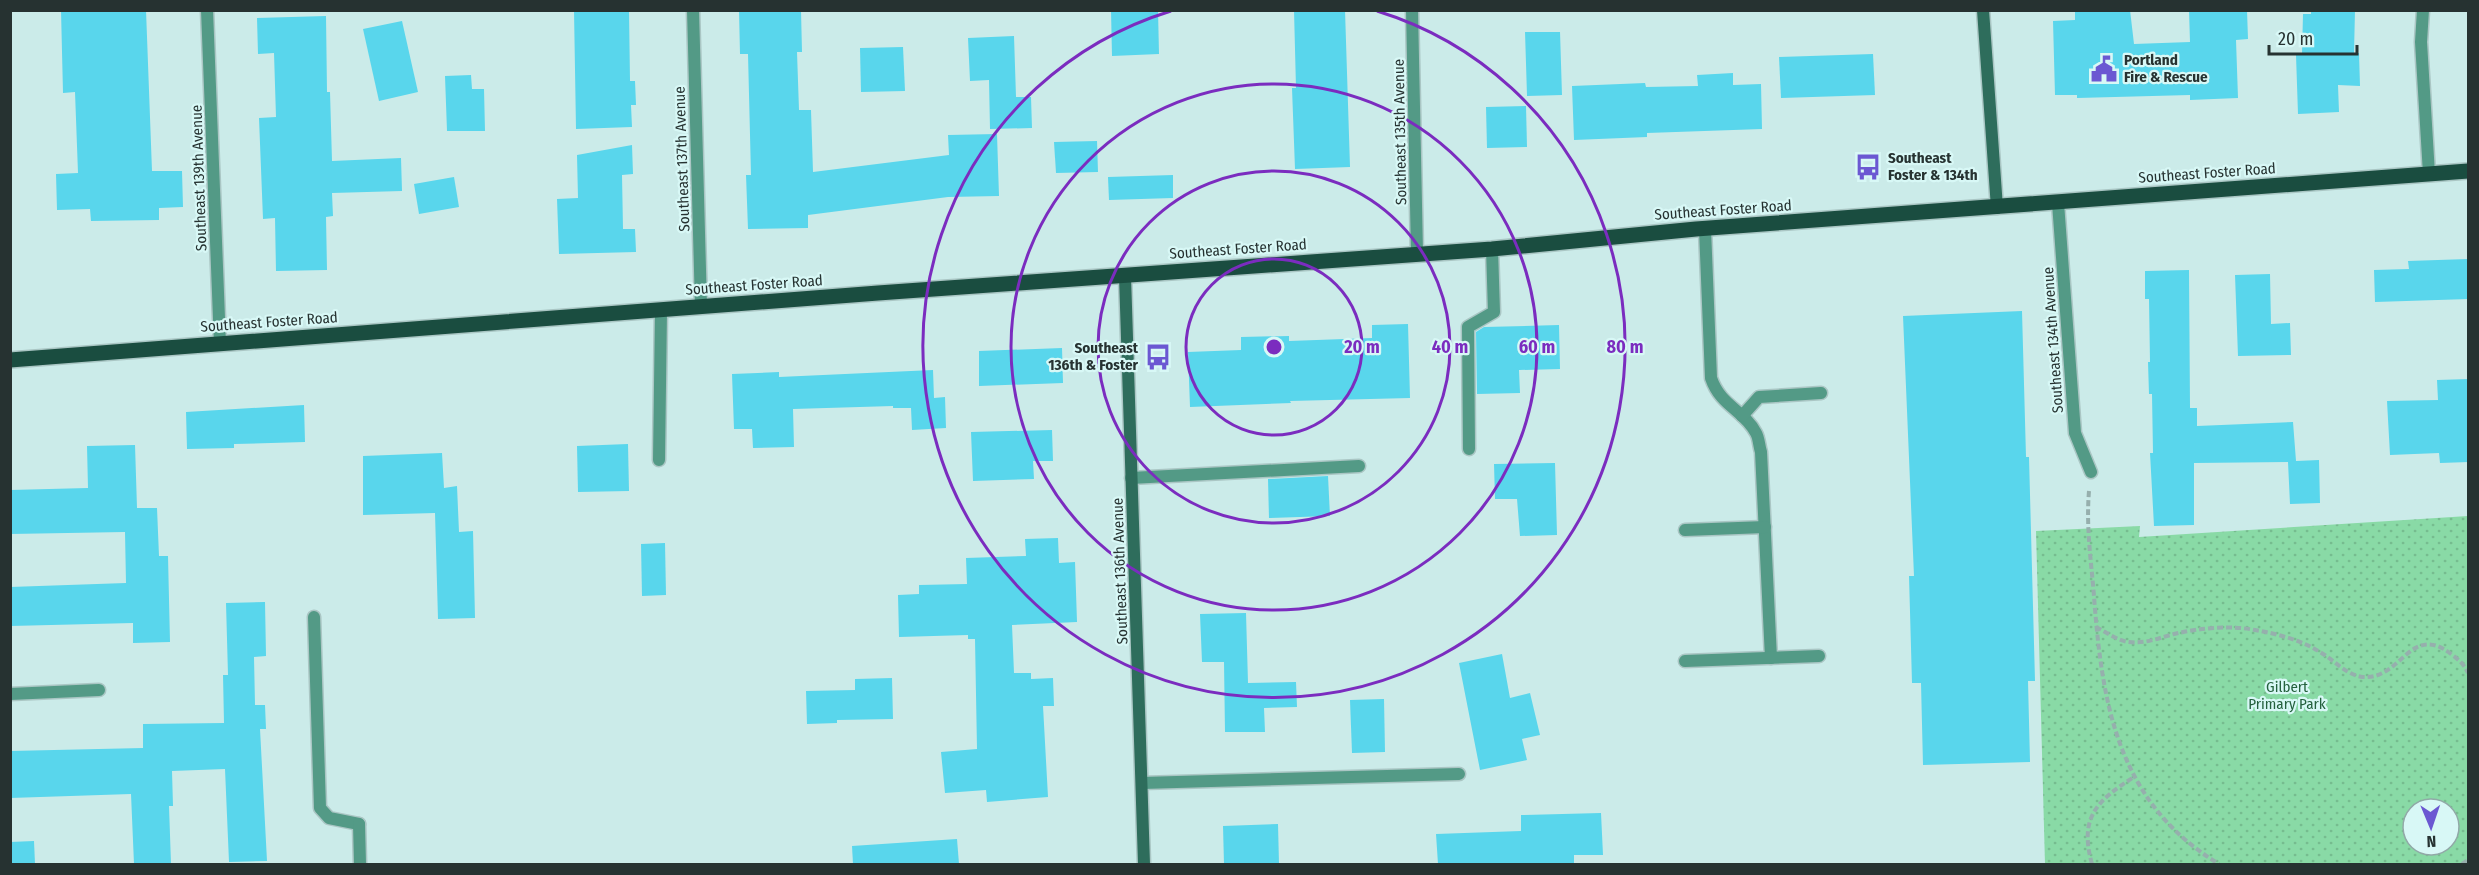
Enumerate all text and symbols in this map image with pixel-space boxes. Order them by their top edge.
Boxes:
scale bar [2269,18,2358,56]
text: 20 m [2278,28,2313,50]
place label: Portland Fire & Rescue [2124,51,2208,86]
public building icon: Portland Fire & Rescue [2089,54,2119,84]
street label: Southeast 135th Avenue [1390,59,1410,205]
street label: Southeast 137th Avenue [670,86,694,232]
street label: Southeast 139th Avenue [187,104,211,252]
place label: Southeast Foster & 134th [1888,149,1978,184]
bus stop icon: Southeast Foster & 134th [1853,152,1883,182]
street label: Southeast Foster Road [2138,159,2276,187]
street label: Southeast Foster Road [1654,196,1792,224]
street label: Southeast Foster Road [1169,235,1307,263]
street label: Southeast 134th Avenue [2039,266,2067,414]
street label: Southeast Foster Road [685,271,823,299]
street label: Southeast Foster Road [200,308,338,336]
text: 20 m [1343,336,1380,358]
text: 40 m [1432,336,1468,358]
text: 60 m [1519,336,1555,358]
text: 80 m [1607,336,1643,358]
centre of rings [1264,337,1284,357]
place label: Southeast 136th & Foster [1048,339,1139,374]
bus stop icon: Southeast 136th & Foster [1143,342,1173,372]
street label: Southeast 136th Avenue [1108,497,1132,645]
park label: Gilbert Primary Park [2248,678,2326,713]
north arrow [2401,797,2461,857]
text: N [2426,832,2437,851]

